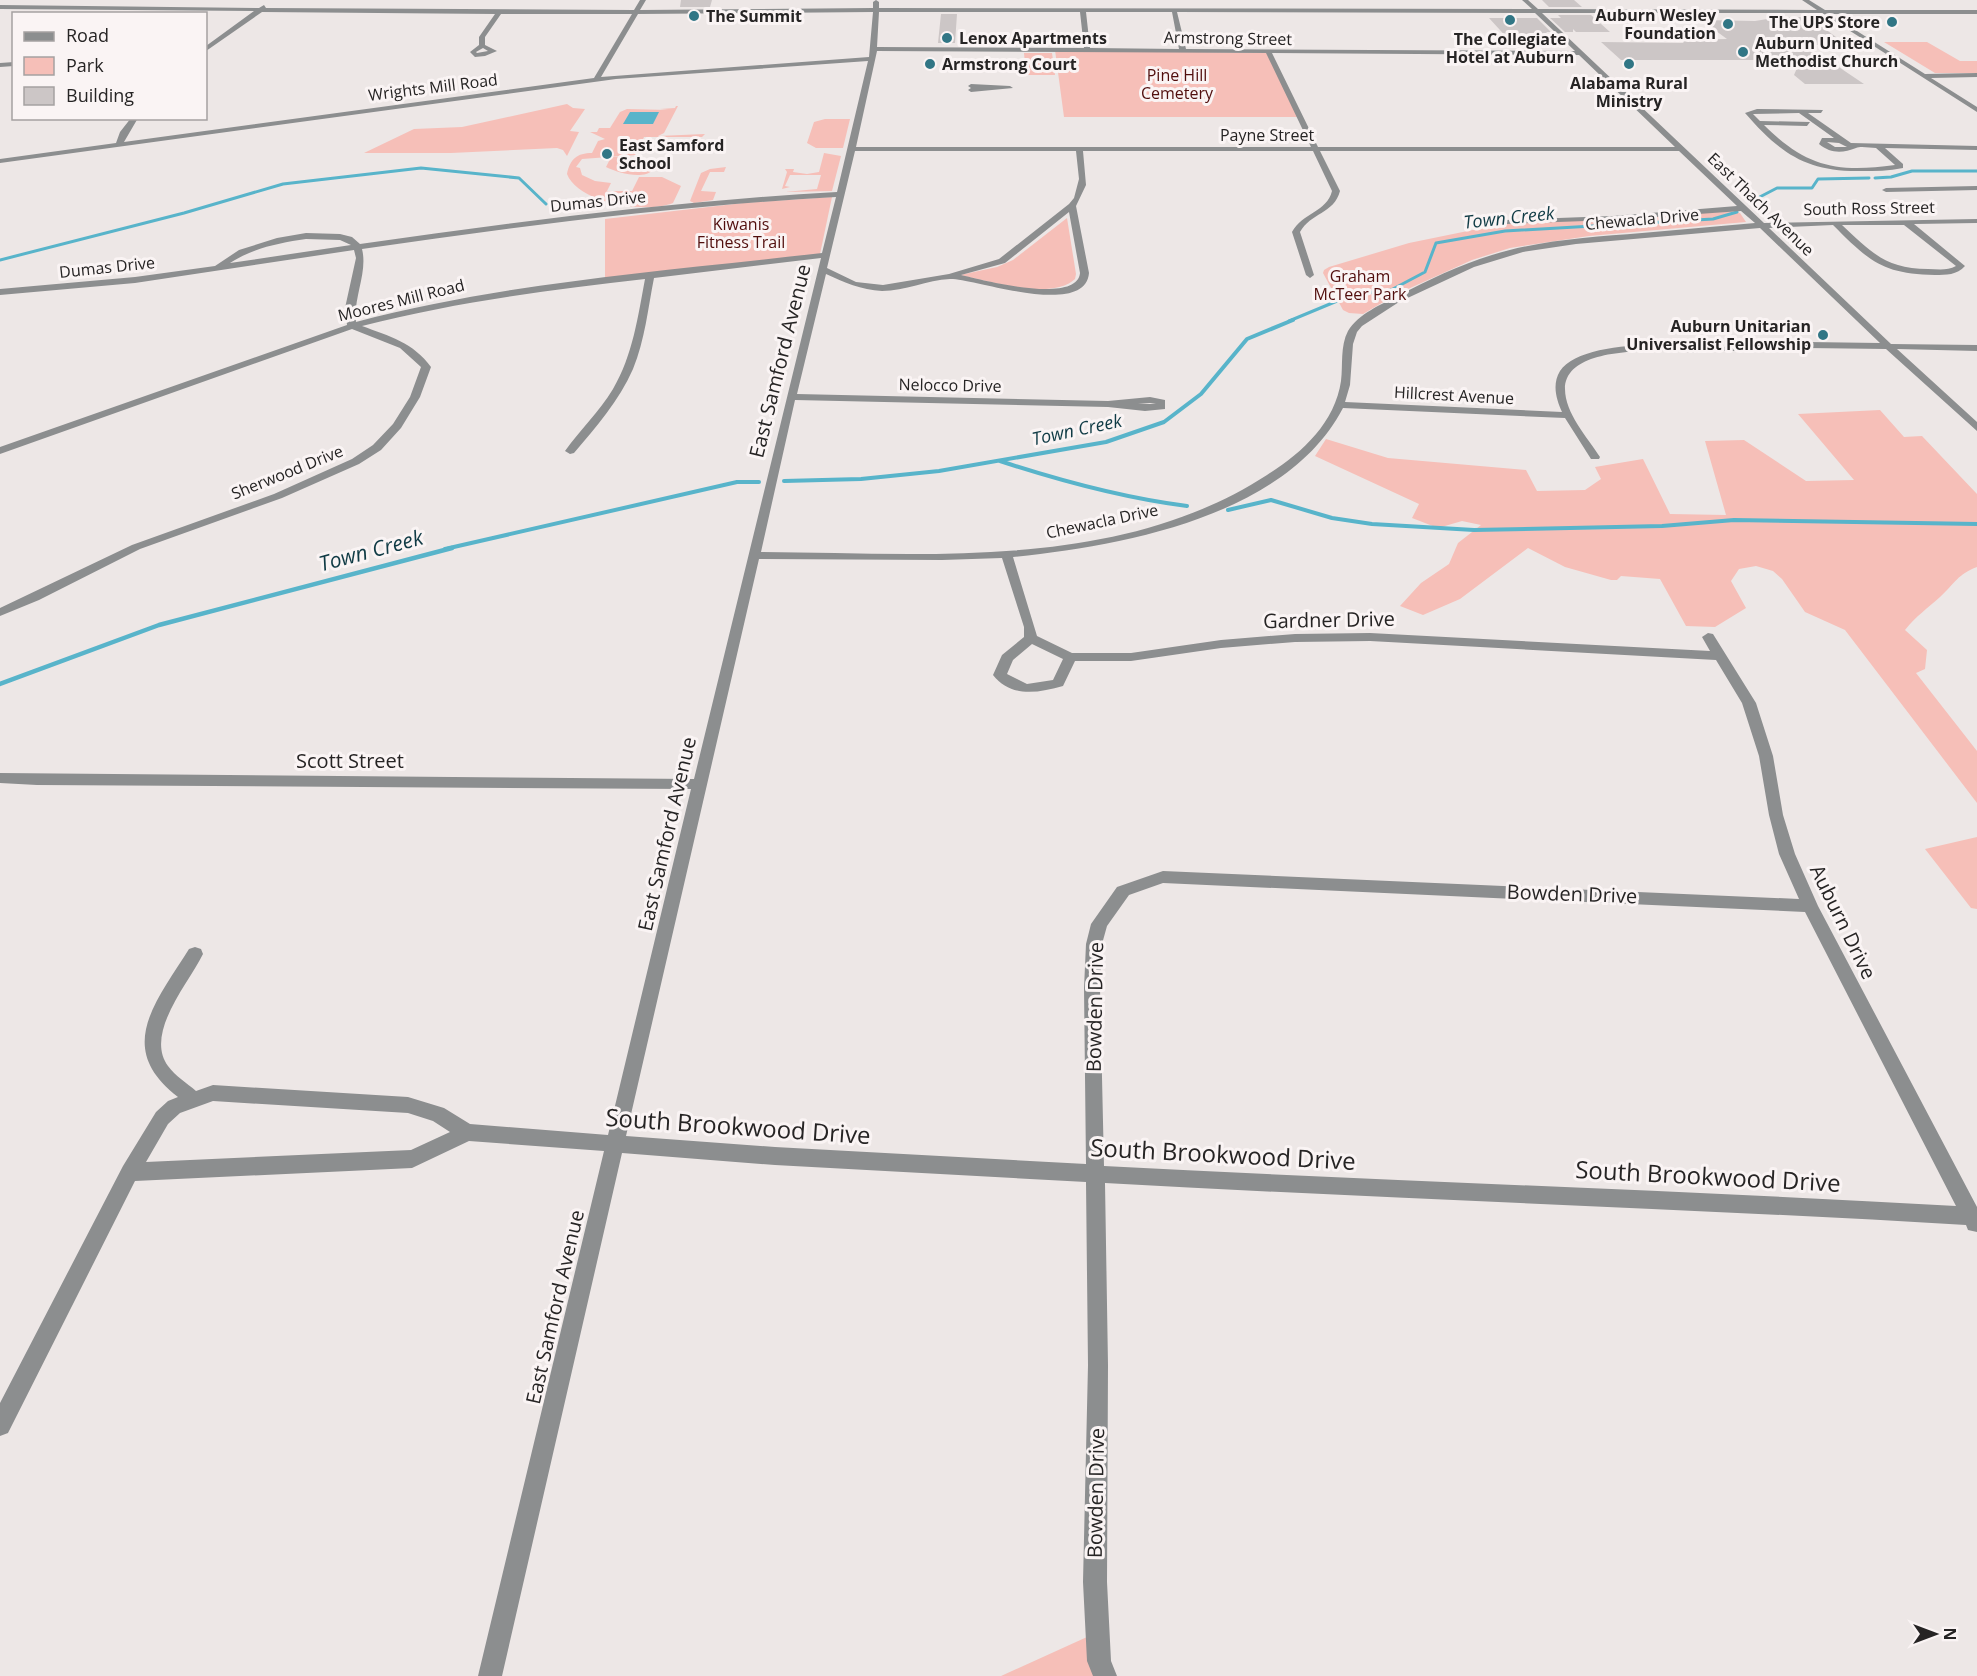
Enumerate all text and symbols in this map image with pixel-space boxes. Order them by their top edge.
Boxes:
place label: Auburn Wesley Foundation [1596,4,1717,44]
place label: The Summit [706,5,802,27]
marker: The Summit [687,9,701,23]
place label: The UPS Store [1769,11,1880,33]
legend [12,12,207,120]
marker: The Collegiate Hotel at Auburn [1503,13,1517,27]
marker: The UPS Store [1885,15,1899,29]
marker: Auburn Wesley Foundation [1721,17,1735,31]
text: Road [66,23,109,47]
street label: Armstrong Street [1164,26,1293,50]
place label: Lenox Apartments [959,27,1107,49]
place label: The Collegiate Hotel at Auburn [1446,28,1574,68]
marker: Lenox Apartments [940,31,954,45]
place label: Auburn United Methodist Church [1755,32,1898,72]
marker: Auburn United Methodist Church [1736,45,1750,59]
text: Park [66,53,104,77]
place label: Armstrong Court [942,53,1077,75]
marker: Armstrong Court [923,57,937,71]
marker: Alabama Rural Ministry [1622,57,1636,71]
park label: Pine Hill Cemetery [1141,64,1214,104]
street label: Wrights Mill Road [367,68,499,106]
place label: Alabama Rural Ministry [1570,72,1688,112]
text: Building [66,83,134,107]
street label: Payne Street [1220,124,1314,146]
place label: East Samford School [619,134,724,174]
marker: East Samford School [600,147,614,161]
street label: East Thach Avenue [1703,147,1819,261]
street label: Dumas Drive [549,185,647,217]
street label: South Ross Street [1803,196,1935,220]
water label: Town Creek [1462,200,1557,234]
street label: Chewacla Drive [1584,203,1700,235]
park label: Kiwanis Fitness Trail [697,213,785,253]
street label: Dumas Drive [58,251,156,283]
street label: East Samford Avenue [742,261,817,461]
park label: Graham McTeer Park [1314,265,1407,305]
street label: Moores Mill Road [335,274,467,326]
place label: Auburn Unitarian Universalist Fellowship [1626,315,1811,355]
marker: Auburn Unitarian Universalist Fellowship [1816,328,1830,342]
street label: Nelocco Drive [898,373,1002,397]
street label: Hillcrest Avenue [1393,381,1515,409]
water label: Town Creek [1030,408,1125,450]
street label: Sherwood Drive [228,440,346,504]
street label: Chewacla Drive [1044,498,1160,544]
water label: Town Creek [316,523,427,577]
street label: Gardner Drive [1263,605,1395,634]
street label: East Samford Avenue [631,734,702,934]
street label: Scott Street [296,747,404,774]
street label: Auburn Drive [1804,860,1883,983]
street label: Bowden Drive [1506,878,1638,909]
street label: Bowden Drive [1080,942,1109,1072]
street label: South Brookwood Drive [604,1100,872,1151]
street label: South Brookwood Drive [1090,1130,1357,1177]
street label: South Brookwood Drive [1575,1152,1842,1199]
street label: East Samford Avenue [519,1207,590,1407]
street label: Bowden Drive [1081,1428,1110,1558]
north arrow [1905,1604,1965,1664]
text: N [1939,1627,1961,1641]

